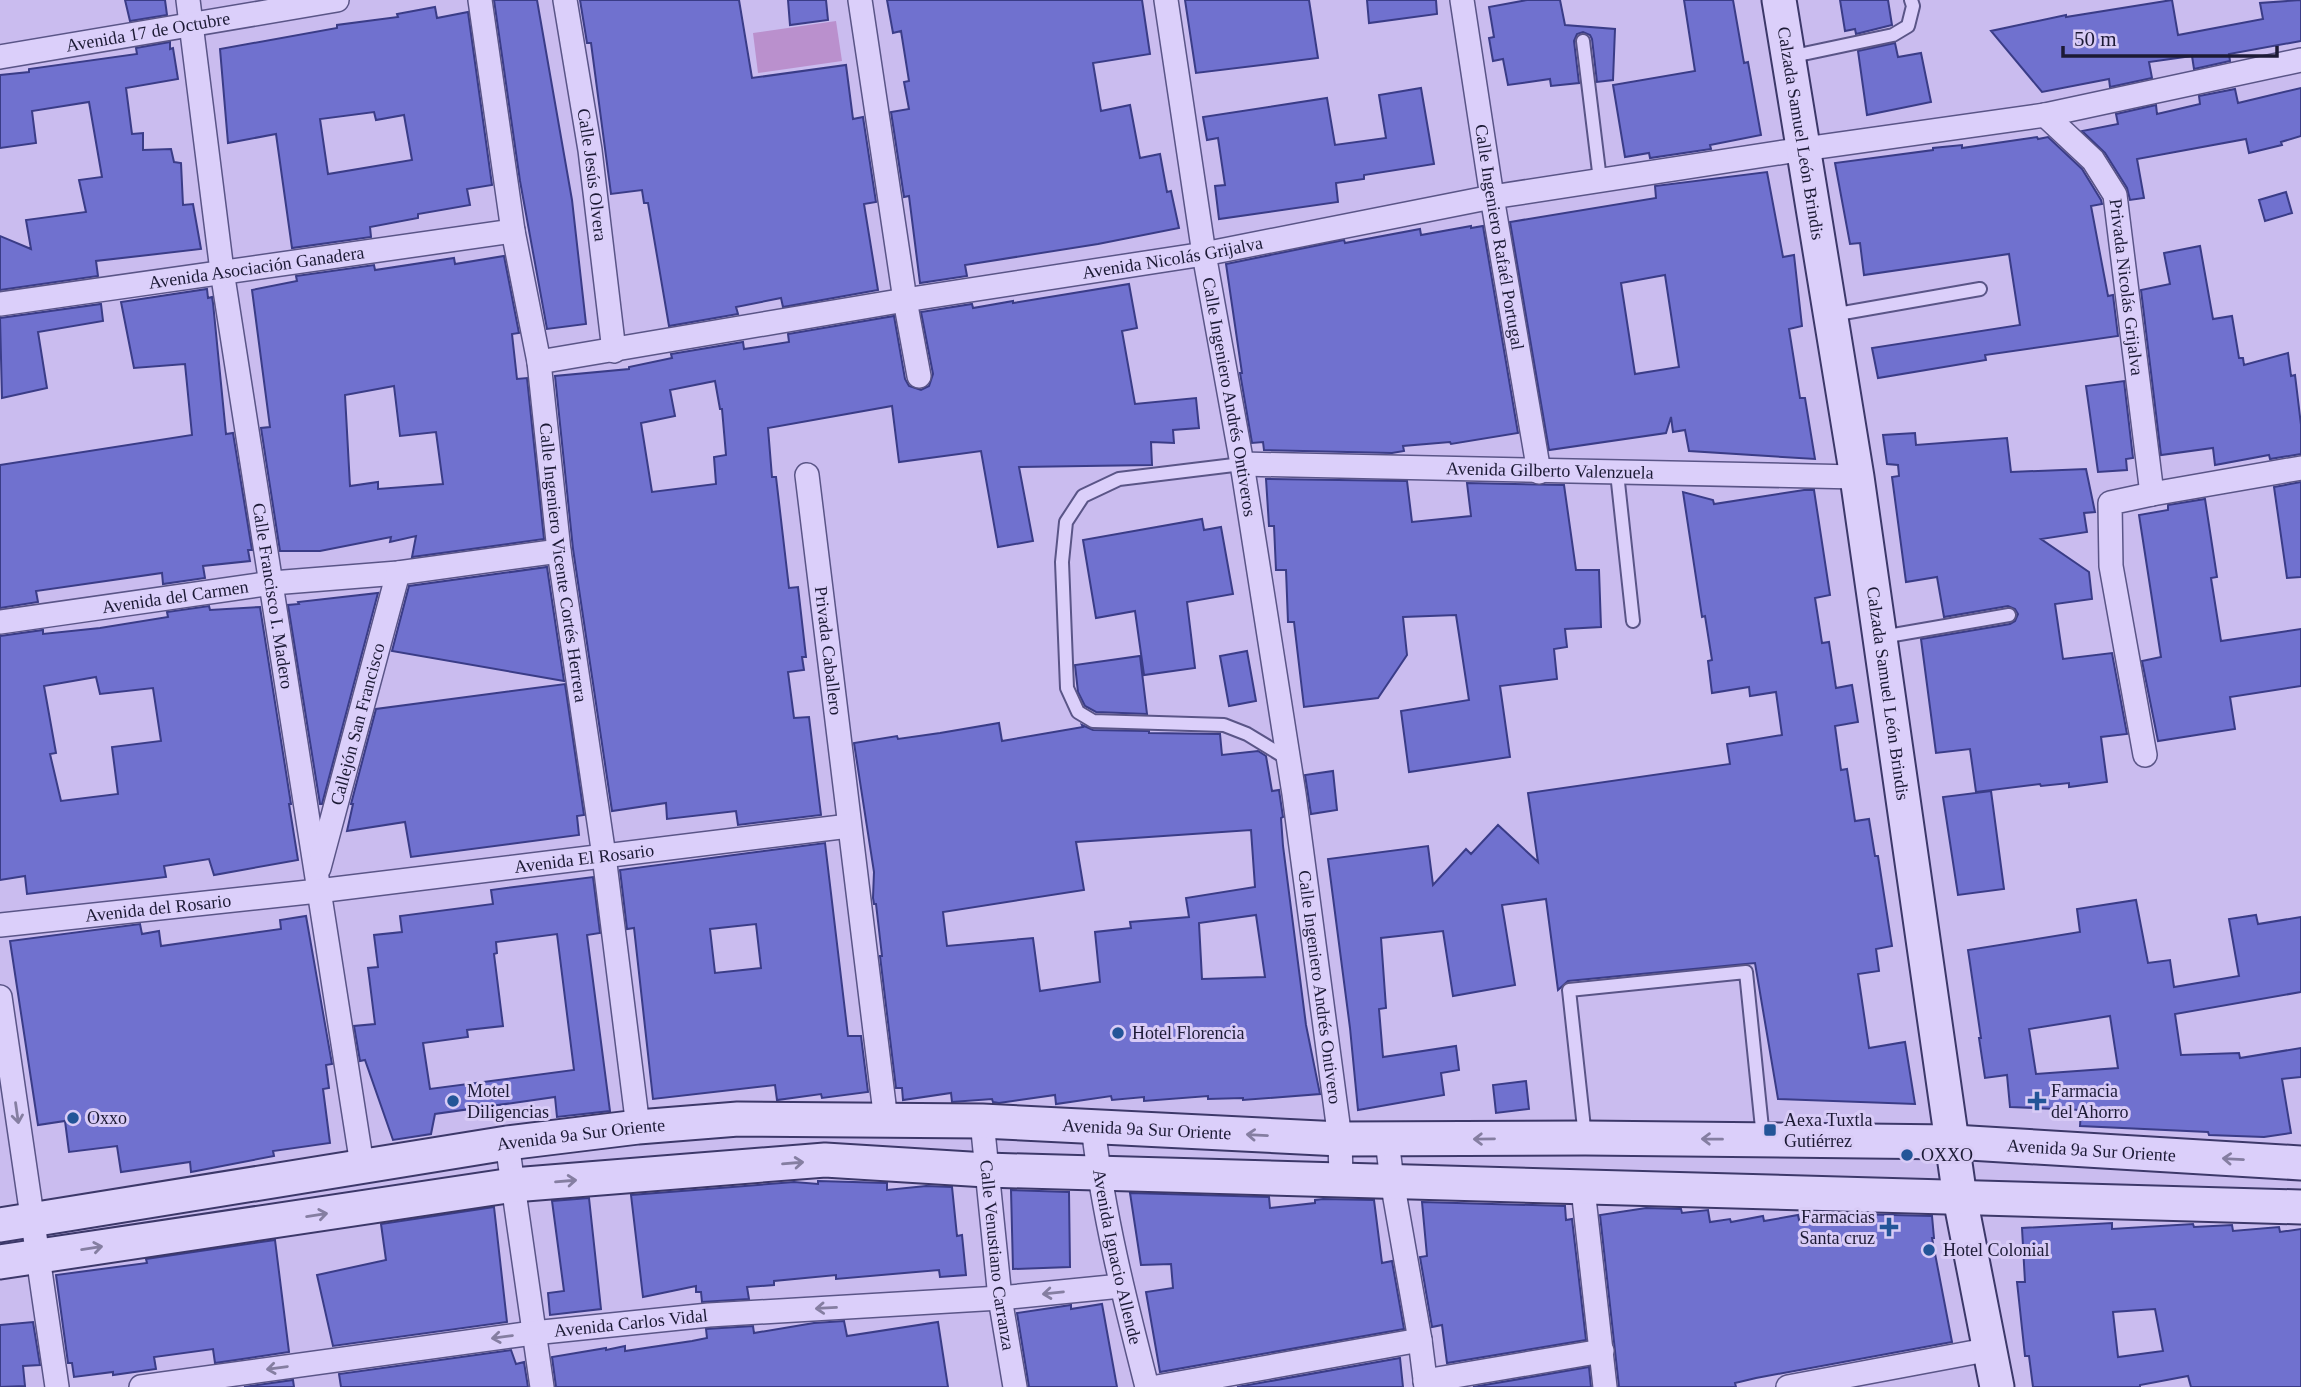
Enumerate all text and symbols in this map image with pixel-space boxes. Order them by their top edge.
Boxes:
street label: Avenida 17 de Octubre [64,8,232,56]
scale bar [2063,14,2276,58]
street label: Calzada Samuel León Brindis [1774,25,1828,241]
text: 50 m [2074,27,2117,51]
street label: Calle Jesús Olvera [573,107,611,243]
street label: Calle Ingeniero Rafaél Portugal [1471,123,1528,352]
street label: Privada Nicolás Grijalva [2106,198,2147,377]
street label: Avenida Nicolás Grijalva [1081,233,1264,283]
street label: Avenida Asociación Ganadera [147,242,366,293]
street label: Calle Ingeniero Andrés Ontiveros [1198,276,1260,518]
street label: Calle Ingeniero Vicente Cortés Herrera [535,422,591,704]
street label: Avenida Gilberto Valenzuela [1446,458,1654,483]
street label: Calle Francisco I. Madero [248,501,297,690]
street label: Avenida del Carmen [101,576,250,617]
street label: Privada Caballero [811,585,846,716]
street label: Calzada Samuel León Brindis [1863,585,1913,802]
street label: Callejón San Francisco [326,641,389,807]
street label: Avenida El Rosario [513,840,655,877]
street label: Calle Ingeniero Andrés Ontivero [1294,869,1345,1105]
street label: Avenida del Rosario [84,890,232,926]
place label: Hotel Florencia [1132,1023,1244,1043]
marker: Hotel Florencia [1110,1025,1126,1041]
place label: Motel Diligencias [467,1081,549,1122]
place label: Farmacia del Ahorro [2051,1081,2128,1122]
marker: Motel Diligencias [445,1093,461,1109]
marker: Farmacia del Ahorro [2029,1093,2045,1109]
one-way arrow [11,1101,24,1124]
place label: Oxxo [87,1108,127,1128]
marker: Oxxo [65,1110,81,1126]
place label: Aexa Tuxtla Gutiérrez [1784,1110,1873,1151]
street label: Avenida 9a Sur Oriente [495,1115,666,1155]
street label: Avenida 9a Sur Oriente [1062,1115,1232,1144]
marker: Aexa Tuxtla Gutiérrez [1762,1122,1778,1138]
one-way arrow [1246,1128,1269,1141]
one-way arrow [1473,1132,1496,1146]
one-way arrow [1701,1132,1724,1146]
street label: Avenida 9a Sur Oriente [2006,1135,2176,1165]
place label: OXXO [1921,1145,1973,1165]
marker: OXXO [1899,1147,1915,1163]
one-way arrow [2222,1152,2245,1165]
one-way arrow [781,1156,804,1169]
street label: Calle Venustiano Carranza [976,1159,1019,1352]
street label: Avenida Ignacio Allende [1089,1168,1146,1346]
one-way arrow [555,1174,577,1187]
place label: Farmacias Santa cruz [1800,1207,1875,1248]
one-way arrow [305,1208,328,1221]
marker: Farmacias Santa cruz [1881,1219,1897,1235]
place label: Hotel Colonial [1943,1240,2050,1260]
one-way arrow [80,1241,103,1254]
marker: Hotel Colonial [1921,1242,1937,1258]
one-way arrow [1043,1286,1065,1299]
one-way arrow [816,1302,838,1315]
street label: Avenida Carlos Vidal [553,1305,709,1341]
one-way arrow [492,1331,514,1344]
one-way arrow [266,1362,289,1375]

